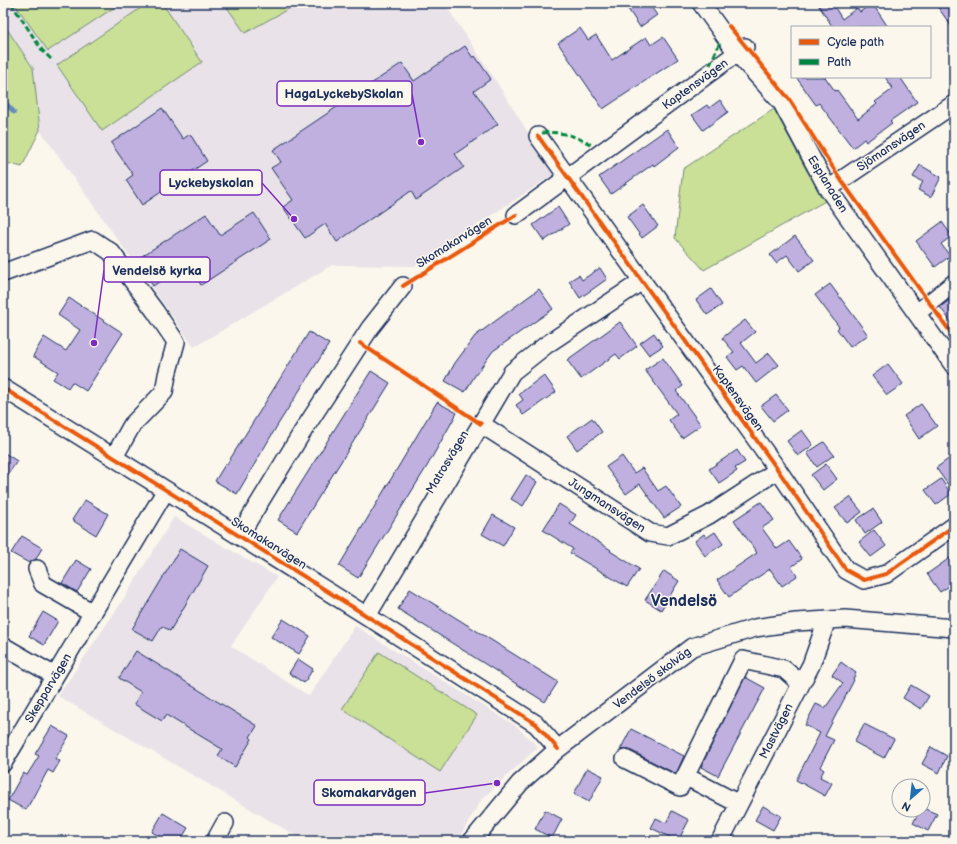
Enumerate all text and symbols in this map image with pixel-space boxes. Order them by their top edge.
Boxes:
legend [791,26,931,78]
text: Cycle path [827,35,884,50]
street label: Kaptensvägen [659,55,731,113]
text: Path [827,55,852,70]
callout: HagaLyckebySkolan [277,81,412,106]
text: HagaLyckebySkolan [284,86,404,102]
street label: Sjömansvägen [854,118,929,175]
street label: Esplanaden [804,153,851,216]
callout: Lyckebyskolan [160,170,262,195]
text: Lyckebyskolan [168,175,254,191]
street label: Skomakarvägen [414,213,495,272]
callout: Vendelsö kyrka [104,257,210,282]
text: Vendelsö kyrka [112,263,202,279]
street label: Kaptensvägen [709,362,767,434]
street label: Matrosvägen [423,428,472,497]
street label: Jungmansvägen [565,475,648,536]
street label: Skomakarvägen [228,514,310,573]
district label: Vendelsö [651,592,717,611]
street label: Vendelsö skolväg [610,644,694,713]
street label: Skepparvägen [22,651,75,726]
street label: Mastvägen [756,701,797,761]
north arrow [891,778,931,818]
callout: Skomakarvägen [314,780,425,805]
text: Skomakarvägen [321,785,417,801]
text: N [900,799,913,814]

